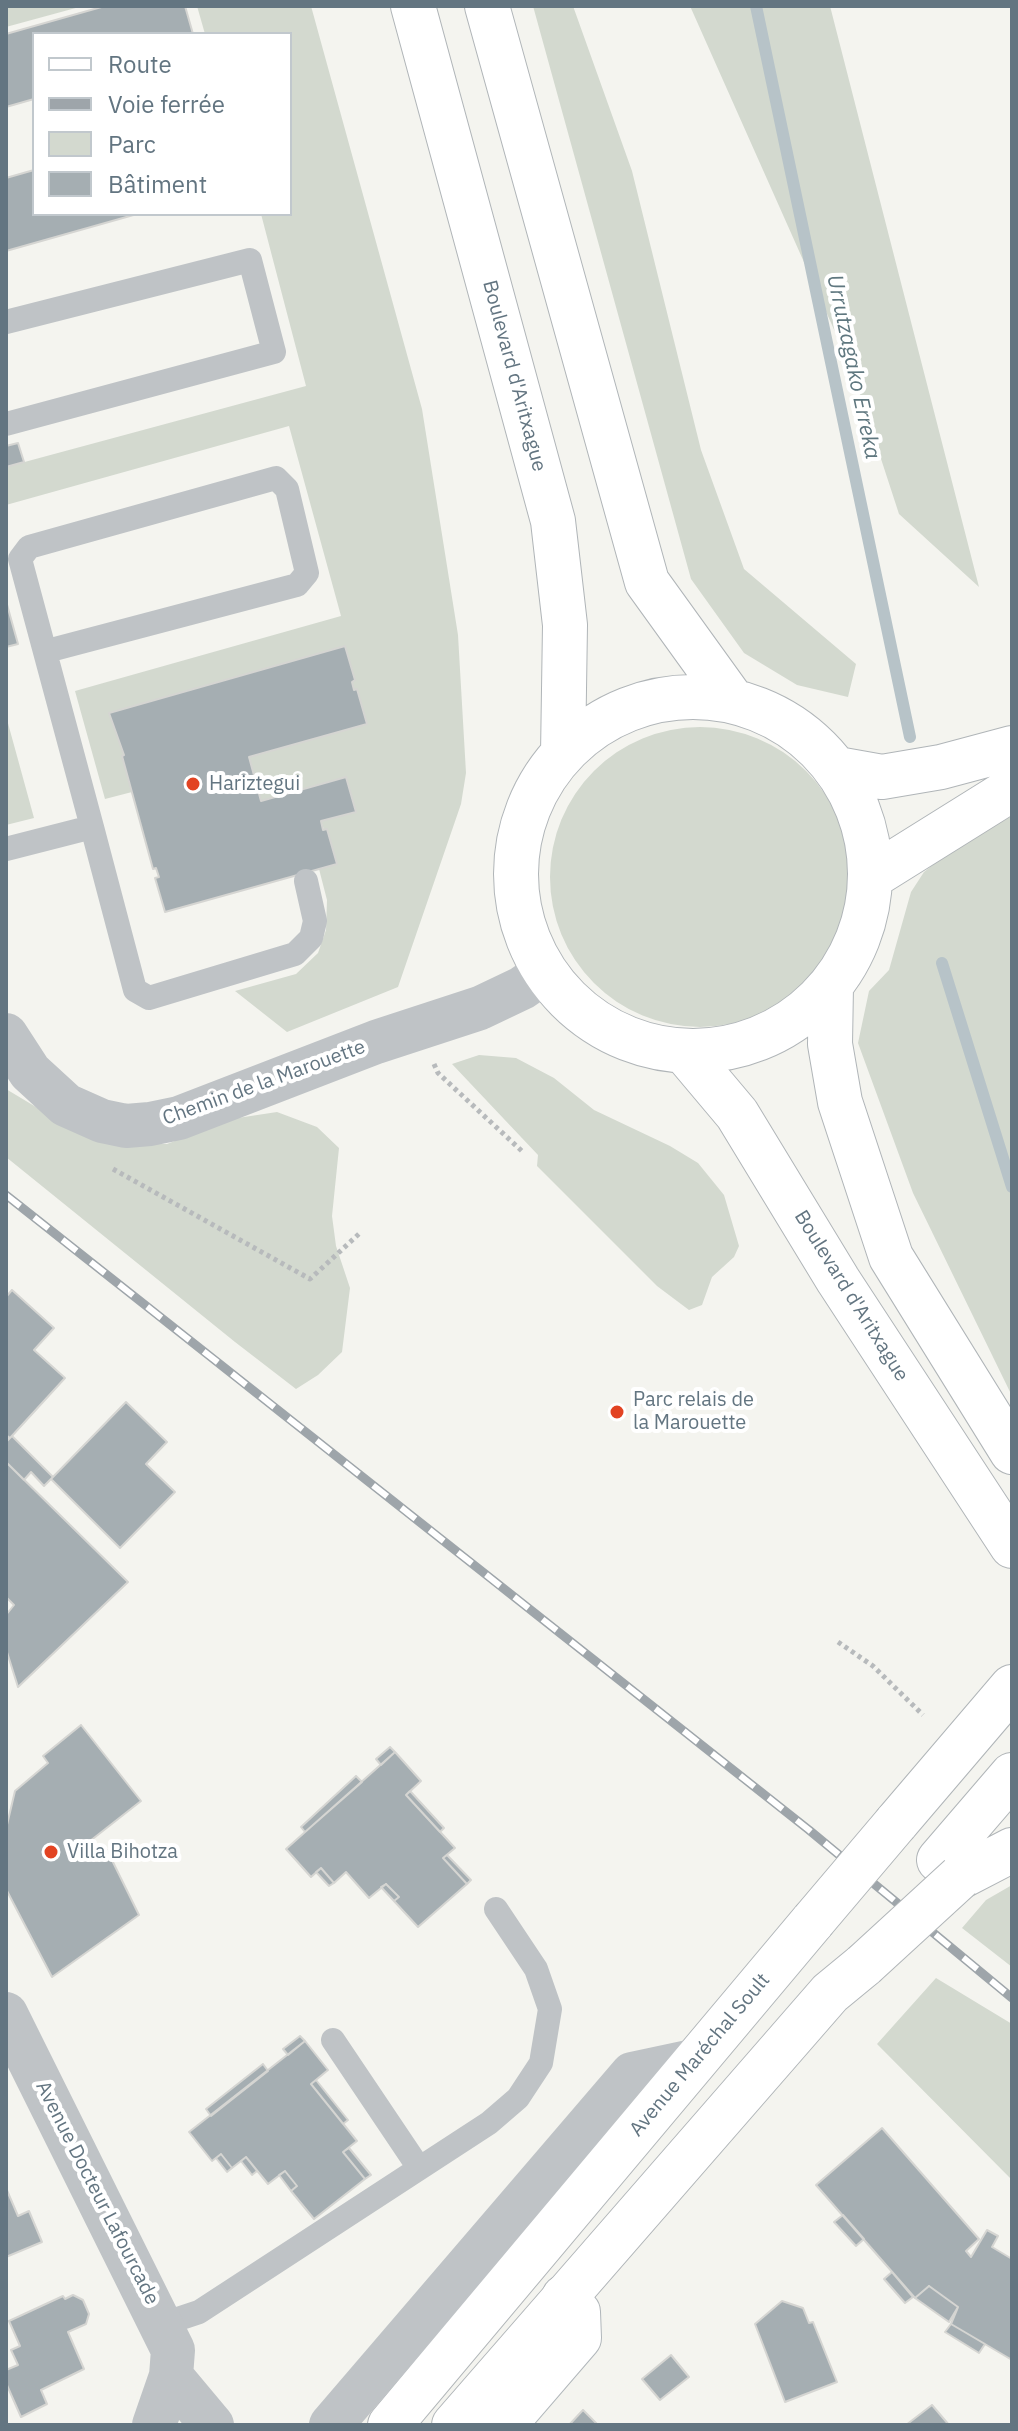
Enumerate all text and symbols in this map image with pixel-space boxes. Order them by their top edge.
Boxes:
legend [32,32,292,216]
text: Route [108,48,172,80]
text: Voie ferrée [108,88,225,120]
text: Parc [108,128,156,160]
text: Bâtiment [108,168,207,200]
water label: Urrutzagako Erreka [821,272,885,462]
street label: Boulevard d'Aritxague [477,278,551,474]
place label: Hariztegui [209,772,300,796]
marker: Hariztegui [184,775,202,793]
street label: Chemin de la Marouette [159,1035,369,1131]
street label: Boulevard d'Aritxague [789,1206,913,1386]
place label: Parc relais de la Marouette [633,1388,754,1435]
marker: Parc relais de la Marouette [608,1403,626,1421]
place label: Villa Bihotza [67,1840,178,1864]
marker: Villa Bihotza [42,1843,60,1861]
street label: Avenue Maréchal Soult [625,1969,775,2141]
street label: Avenue Docteur Lafourcade [30,2077,164,2309]

